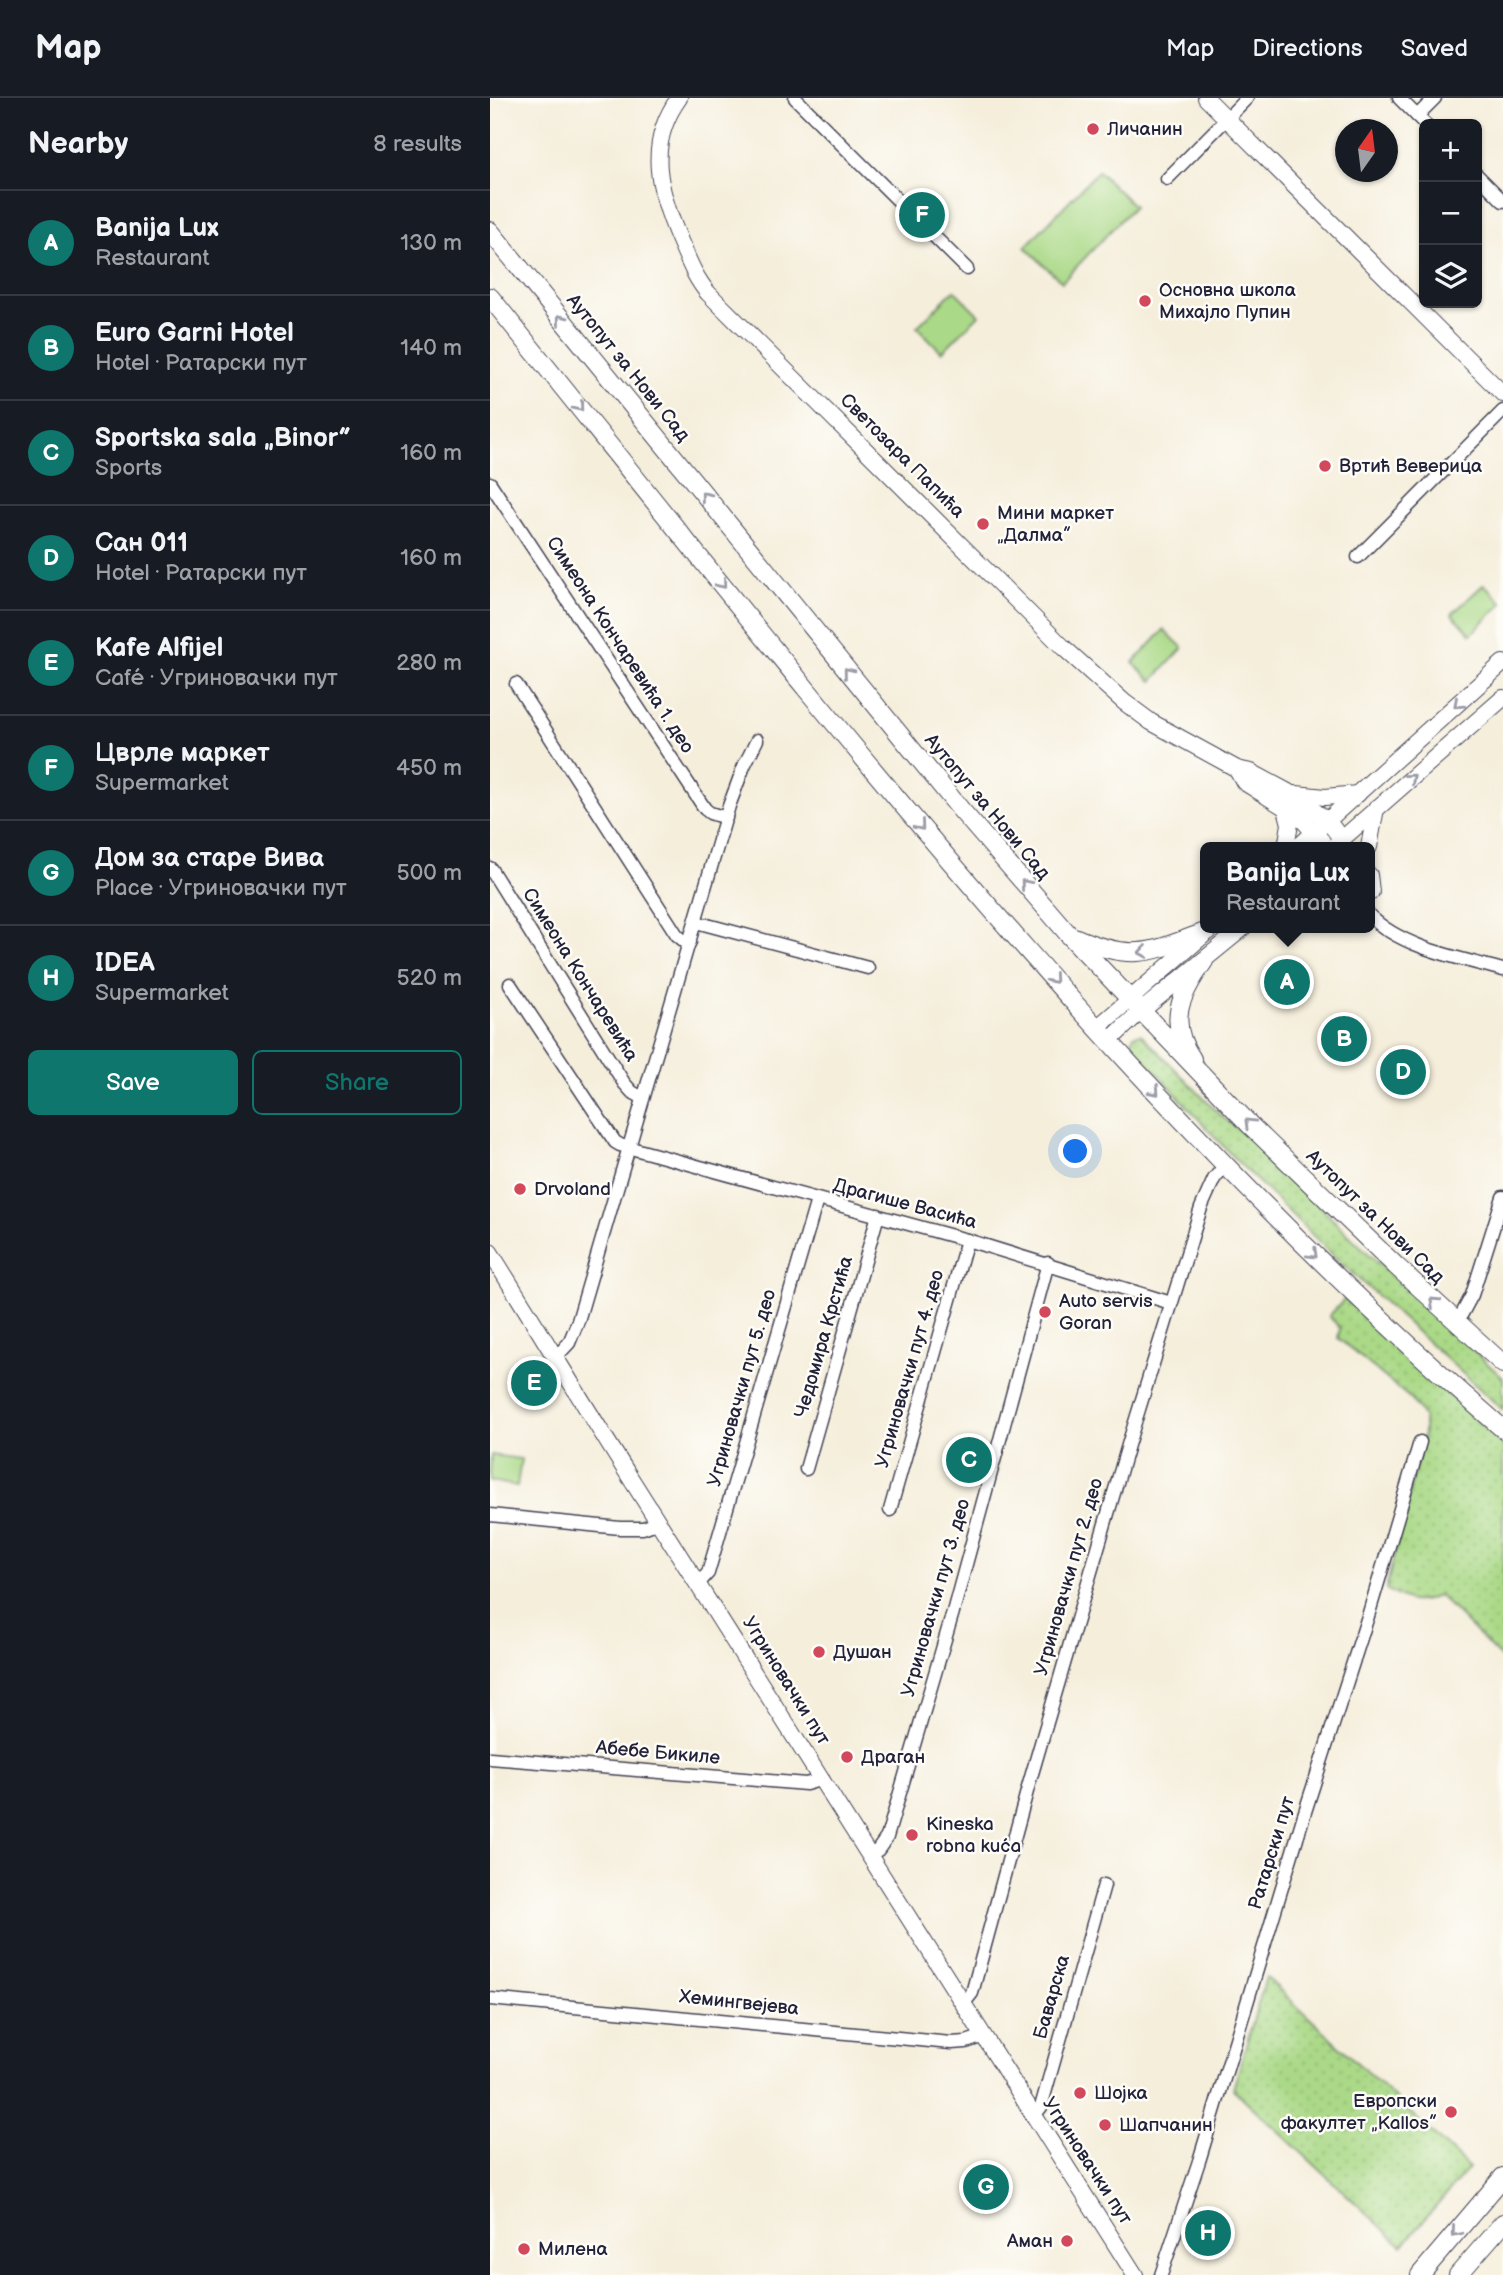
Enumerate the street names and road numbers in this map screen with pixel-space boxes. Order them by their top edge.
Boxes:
street label: Аутопут за Нови Сад [561,289,695,447]
street label: Светозара Папића [835,389,969,523]
street label: Симеона Кончаревића 1. део [541,532,699,758]
street label: Аутопут за Нови Сад [919,729,1055,885]
street label: Симеона Кончаревића [517,884,643,1066]
street label: Аутопут за Нови Сад [1300,1144,1449,1289]
street label: Драгише Васића [831,1174,979,1234]
street label: Чедомира Крстића [790,1253,858,1421]
street label: Угриновачки пут 4. део [871,1267,949,1471]
street label: Угриновачки пут 5. део [703,1287,781,1489]
street label: Угриновачки пут 2. део [1030,1475,1108,1678]
street label: Угриновачки пут 3. део [897,1496,975,1700]
street label: Угриновачки пут [737,1612,835,1750]
street label: Абебе Бикиле [594,1736,721,1770]
street label: Ратарски пут [1244,1793,1300,1913]
street label: Баварска [1029,1952,1075,2042]
street label: Хемингвејева [678,1985,800,2021]
street label: Угриновачки пут [1037,2093,1137,2229]

